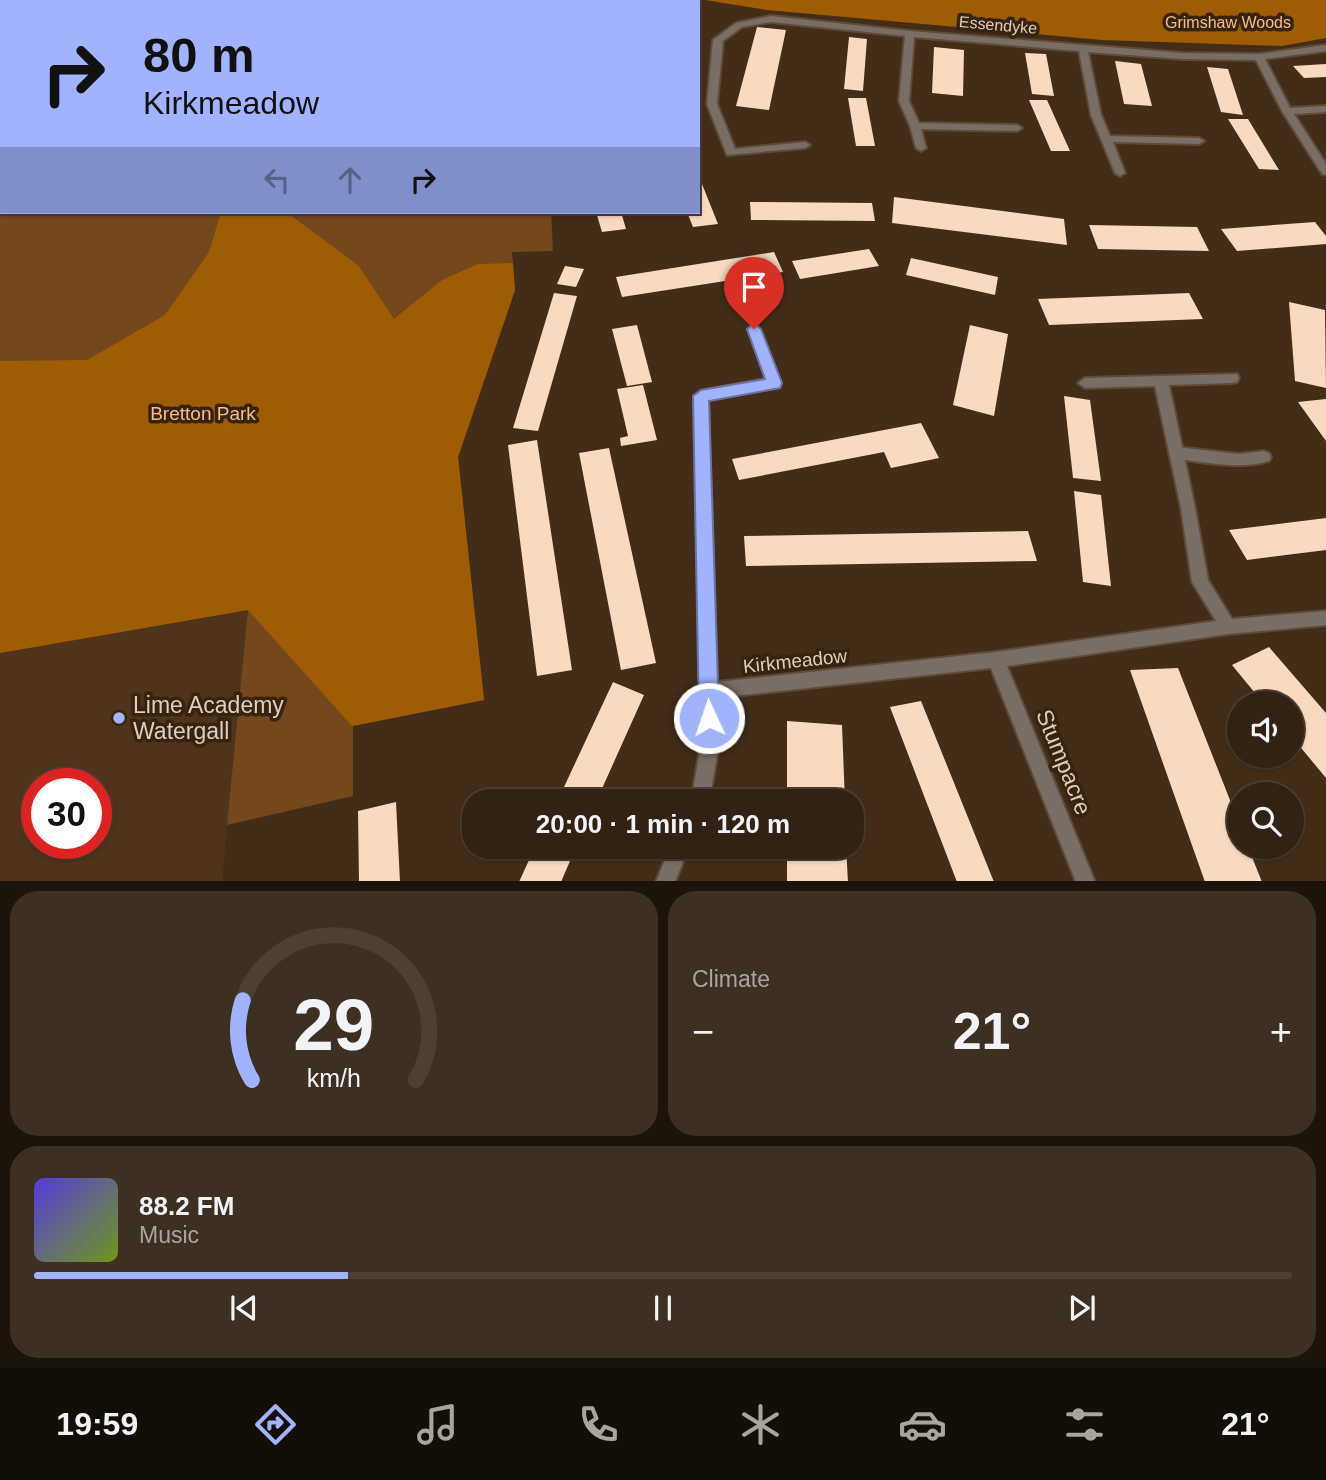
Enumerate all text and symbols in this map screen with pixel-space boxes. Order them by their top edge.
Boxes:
street label: Essendyke [958,13,1038,37]
park label: Grimshaw Woods [1165,14,1291,31]
icon: right [28,28,119,119]
text: 80 m [143,28,255,82]
text: Kirkmeadow [143,85,319,121]
icon: left [258,161,296,199]
icon: ahead [331,161,369,199]
icon: right [404,161,442,199]
pin [724,257,784,329]
icon: arrive [735,268,773,306]
park label: Bretton Park [150,403,256,424]
street label: Kirkmeadow [742,645,848,677]
position arrow [672,681,746,755]
map controls [1227,691,1304,859]
button: sound [1227,691,1304,768]
place label: Lime Academy Watergall [133,692,284,744]
street label: Stumpacre [1031,706,1097,818]
marker: Lime Academy Watergall [111,710,127,726]
speed limit sign: 30 [21,768,112,859]
button: search [1227,782,1304,859]
text: 20:00 · 1 min · 120 m [536,809,790,839]
text: Climate [692,966,770,992]
text: 29 [294,984,374,1065]
text: 21° [953,1002,1031,1060]
text: − [692,1011,714,1053]
text: + [1270,1011,1292,1053]
text: km/h [307,1063,361,1091]
text: 88.2 FM [139,1191,234,1221]
text: Music [139,1222,199,1248]
icon: previous [225,1289,263,1327]
icon: pause [644,1289,682,1327]
icon: next [1063,1289,1101,1327]
icon: directions [251,1400,300,1449]
icon: music [413,1400,462,1449]
icon: phone [574,1400,623,1449]
icon: climate [736,1400,785,1449]
icon: car [898,1400,947,1449]
icon: filters [1060,1400,1109,1449]
text: 19:59 [56,1406,138,1442]
text: 21° [1221,1406,1270,1442]

